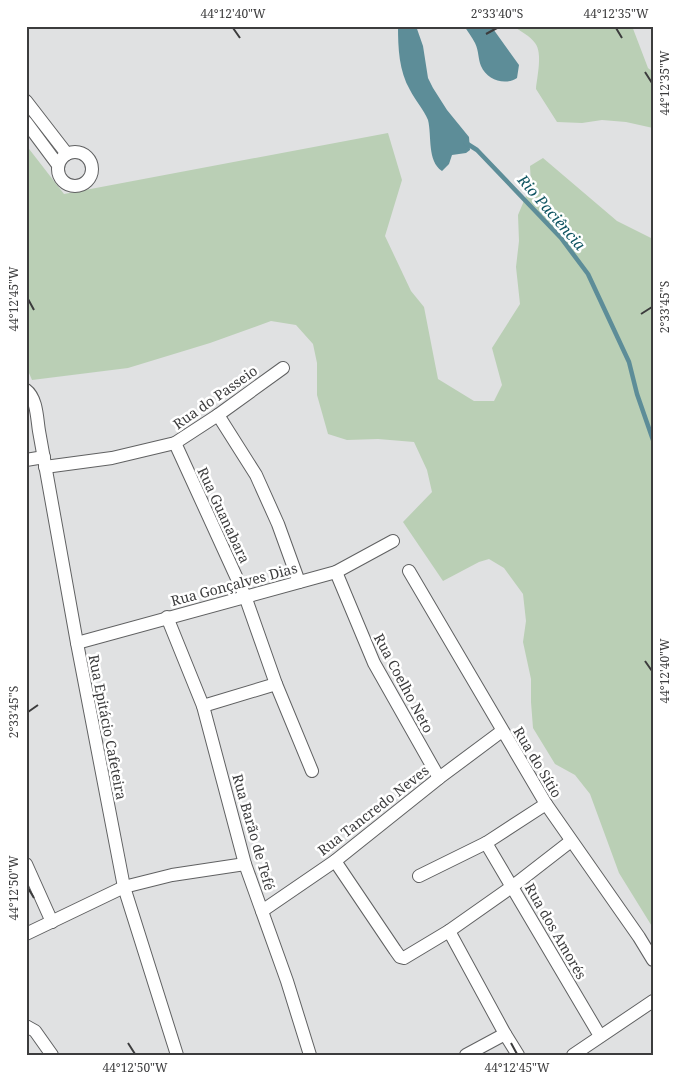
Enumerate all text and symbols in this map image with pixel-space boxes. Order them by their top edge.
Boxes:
text: 44°12'40"W [200,5,266,22]
text: 2°33'40"S [471,5,523,22]
text: 44°12'35"W [583,5,649,22]
text: 44°12'35"W [656,50,673,116]
water label: Rio Paciência [513,169,591,254]
text: 44°12'45"W [5,266,22,332]
text: 2°33'45"S [656,281,673,333]
street label: Rua do Passeio [169,361,261,433]
street label: Rua Guanabara [193,464,255,566]
street label: Rua Gonçalves Dias [169,558,299,610]
street label: Rua Coelho Neto [370,630,438,736]
text: 44°12'40"W [656,638,673,704]
street label: Rua Epitácio Cafeteira [85,653,131,801]
text: 2°33'45"S [5,686,22,738]
street label: Rua do Sítio [509,723,567,801]
street label: Rua Tancredo Neves [314,761,432,859]
street label: Rua Barão de Tefé [228,772,280,892]
text: 44°12'50"W [5,855,22,921]
street label: Rua dos Amorés [521,880,591,982]
text: 44°12'50"W [102,1059,168,1076]
text: 44°12'45"W [484,1059,550,1076]

